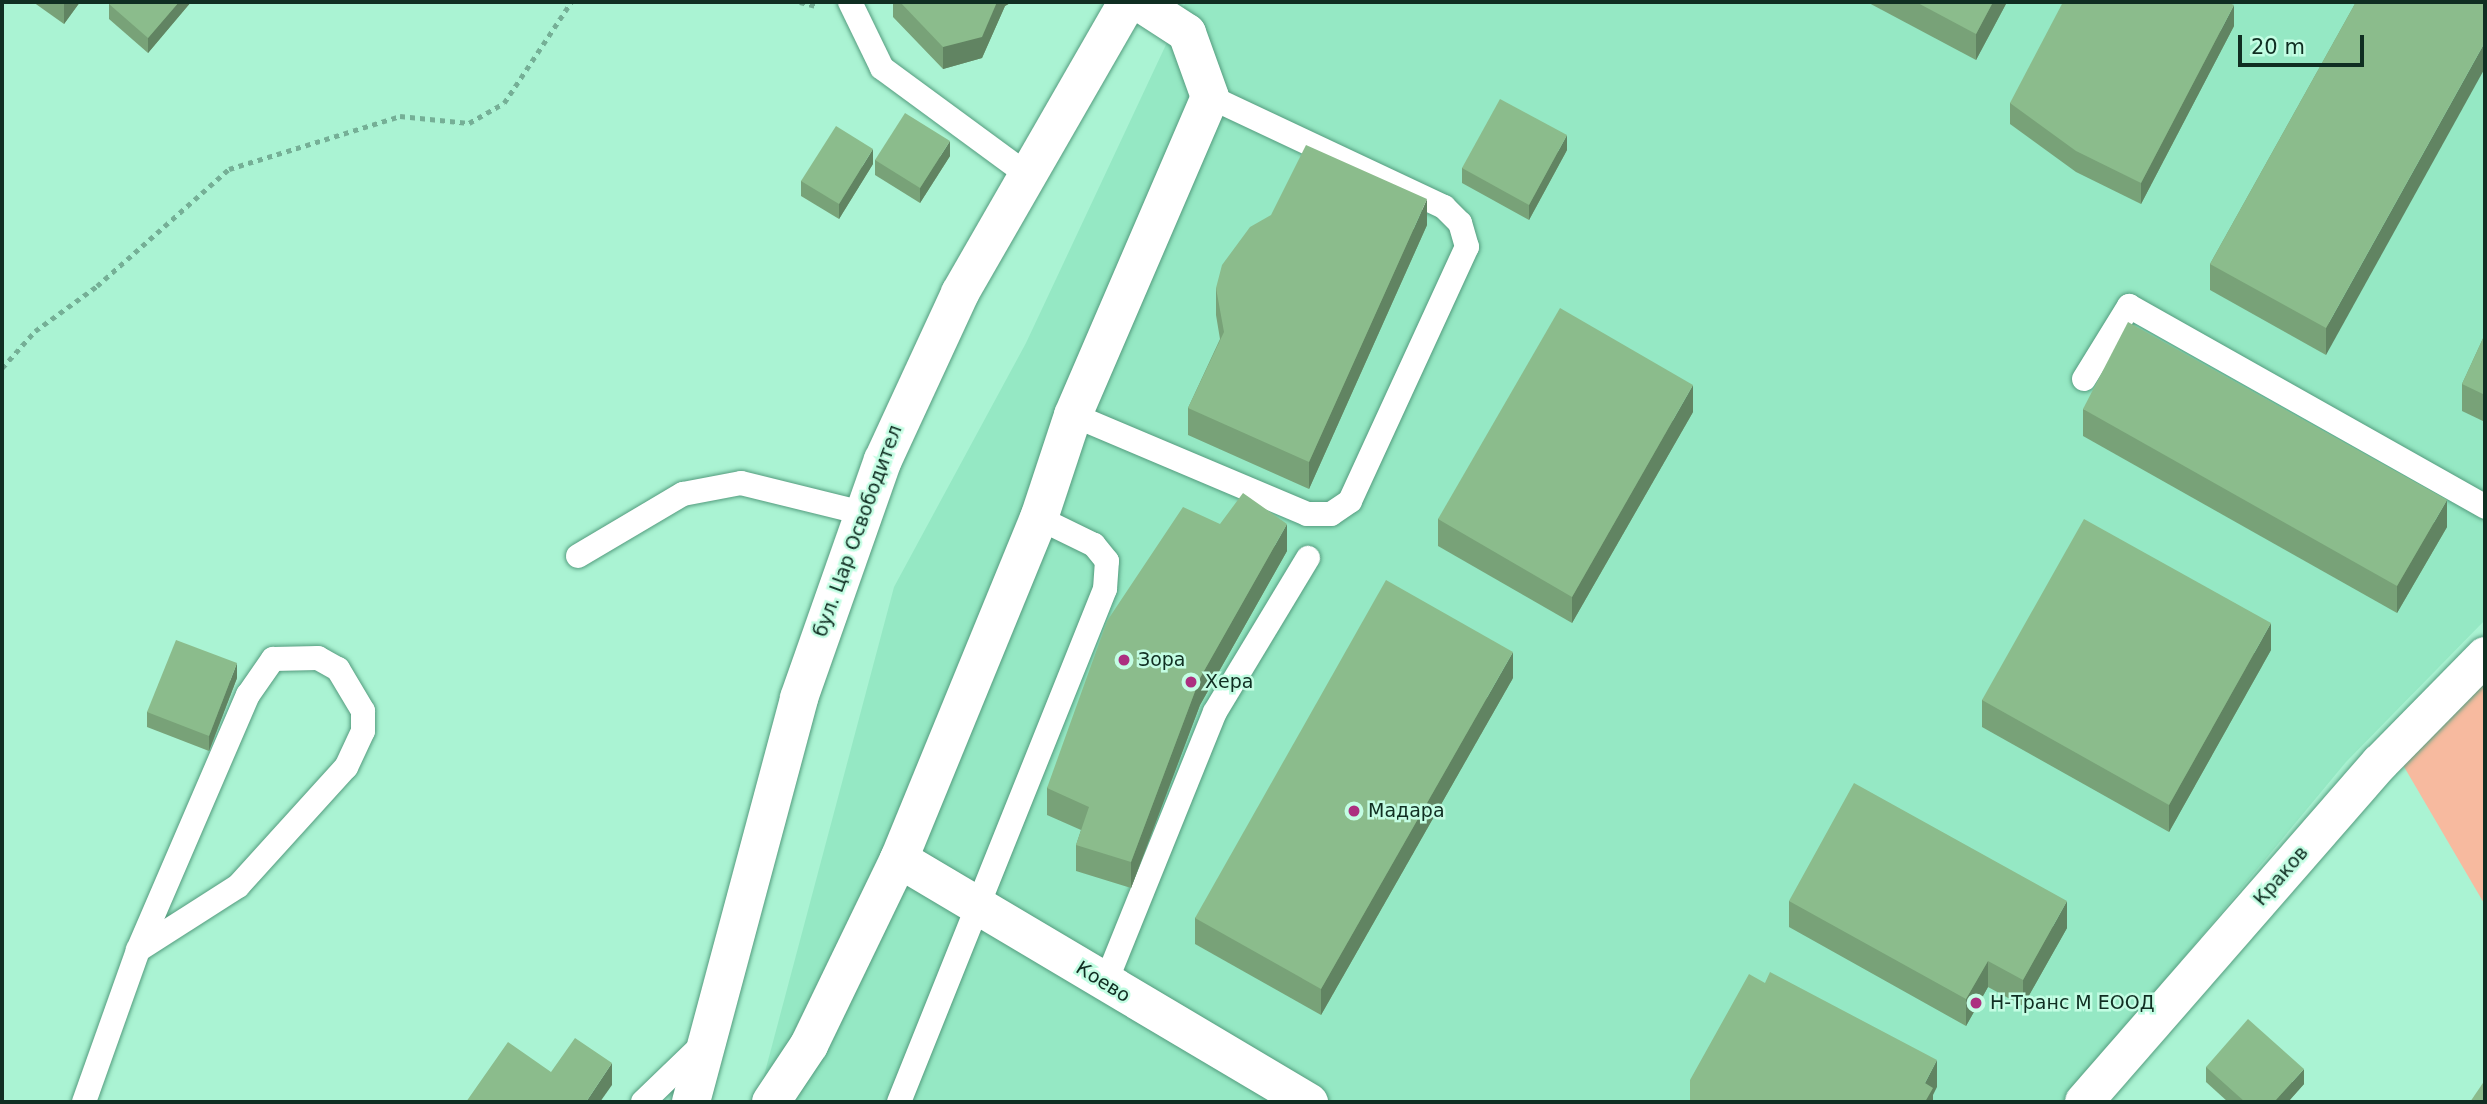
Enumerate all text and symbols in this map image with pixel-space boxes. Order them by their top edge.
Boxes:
scale bar [2242,21,2368,65]
text: 20 m [2251,35,2305,59]
street label: бул. Цар Освободител [809,422,907,640]
place label: Зора [1138,649,1186,671]
marker: Зора [1116,652,1132,668]
place label: Хера [1205,671,1253,693]
marker: Хера [1183,674,1199,690]
place label: Мадара [1368,800,1445,822]
marker: Мадара [1346,803,1362,819]
street label: Краков [2249,842,2313,910]
street label: Коево [1072,957,1134,1007]
place label: Н-Транс М ЕООД [1990,992,2155,1014]
marker: Н-Транс М ЕООД [1968,995,1984,1011]

